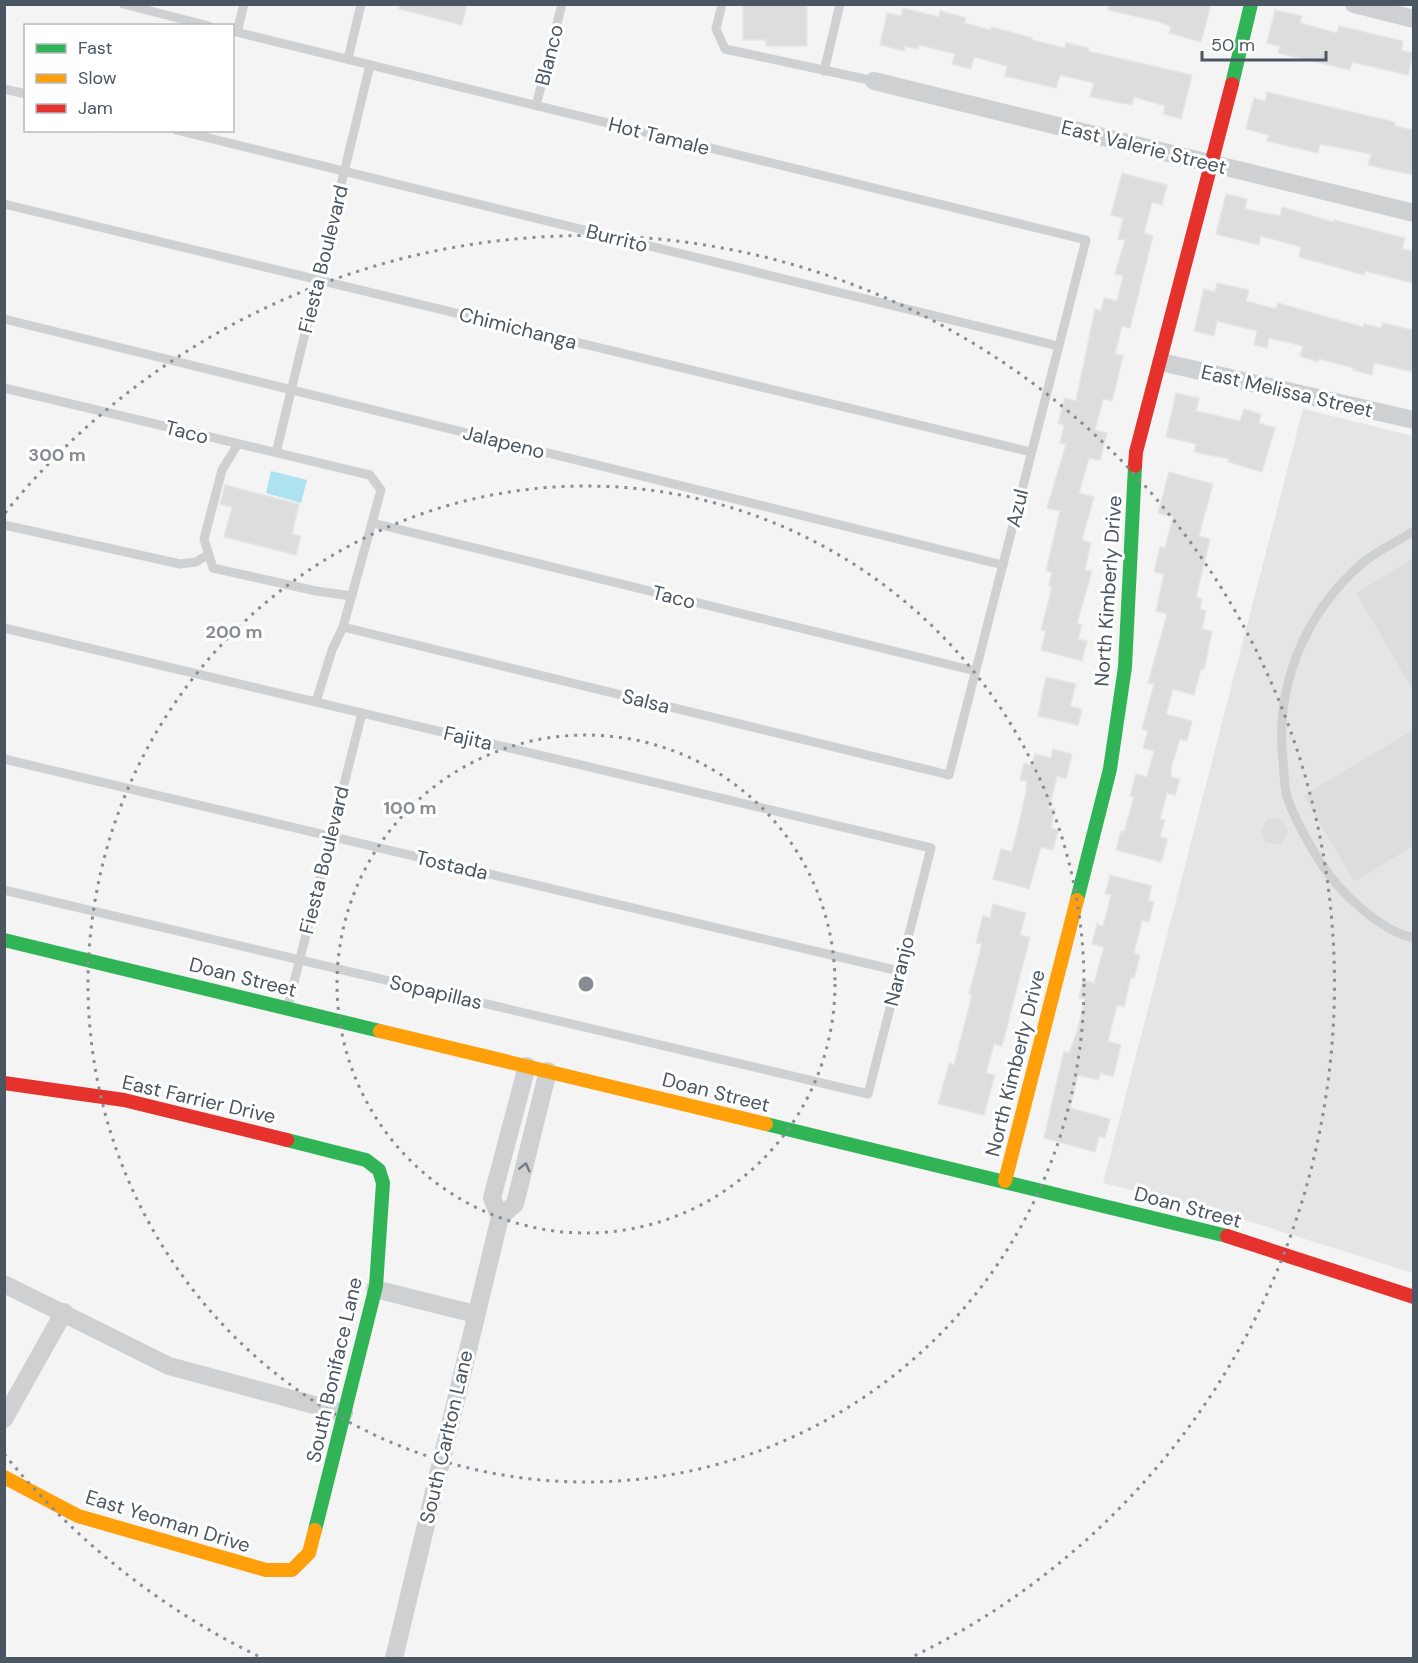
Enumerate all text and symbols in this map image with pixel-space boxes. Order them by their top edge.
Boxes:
street label: Blanco [529,22,569,88]
legend [24,24,234,132]
scale bar [1202,24,1326,62]
text: 50 m [1211,33,1255,57]
text: Fast [78,36,113,60]
text: Slow [78,66,117,90]
text: Jam [78,96,113,120]
street label: Hot Tamale [606,111,712,161]
street label: East Valerie Street [1059,114,1230,180]
street label: Fiesta Boulevard [292,182,354,336]
street label: Burrito [584,218,650,258]
street label: Chimichanga [456,301,580,355]
street label: East Melissa Street [1199,359,1376,423]
street label: Taco [163,414,211,450]
street label: Jalapeno [460,419,548,465]
text: 300 m [28,443,86,467]
street label: Azul [1000,486,1034,530]
street label: North Kimberly Drive [1088,495,1128,687]
street label: Taco [650,579,698,615]
text: 200 m [206,620,262,644]
street label: Salsa [620,683,672,719]
street label: Fajita [441,720,495,756]
street label: Fiesta Boulevard [293,783,355,937]
text: 100 m [383,796,437,820]
street label: Tostada [413,844,491,886]
street label: Naranjo [878,933,920,1009]
street label: Doan Street [186,951,300,1003]
street label: North Kimberly Drive [979,967,1051,1159]
street label: Sopapillas [387,969,485,1015]
centre of rings [576,974,596,994]
street label: Doan Street [659,1066,773,1118]
street label: East Farrier Drive [120,1069,278,1129]
one-way arrow [517,1162,530,1172]
street label: Doan Street [1132,1180,1245,1234]
street label: South Boniface Lane [300,1275,368,1465]
street label: South Carlton Lane [413,1348,479,1526]
street label: East Yeoman Drive [82,1484,254,1558]

